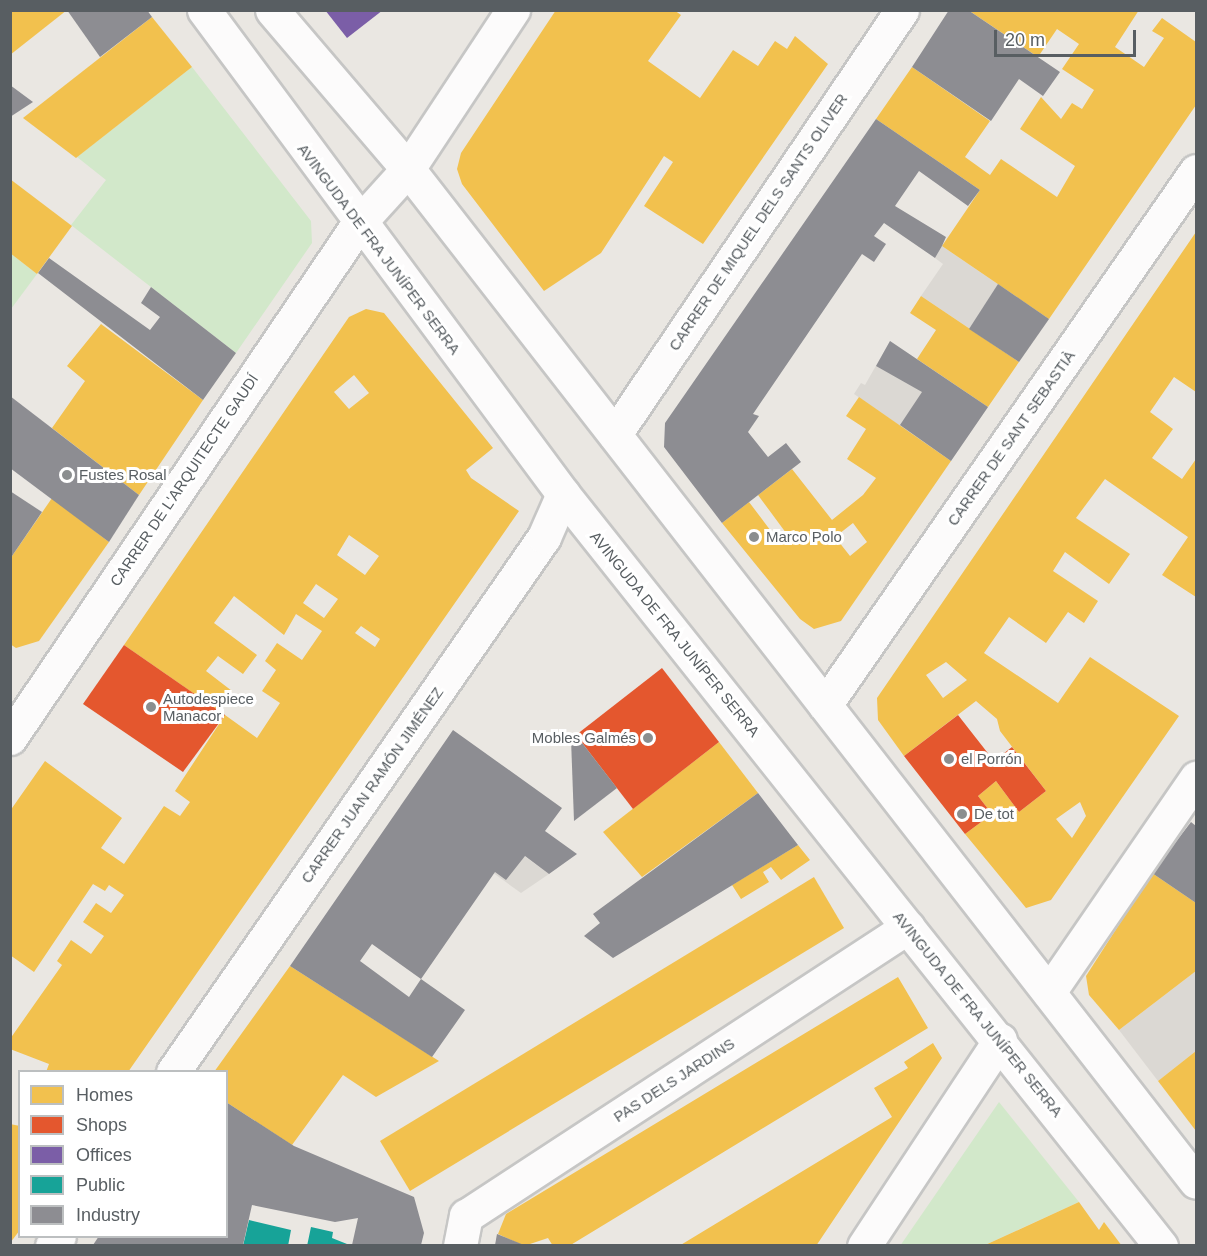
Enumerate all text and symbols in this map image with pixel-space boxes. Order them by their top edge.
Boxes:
scale bar [997,18,1140,56]
text: 20 m [1005,30,1045,50]
street label: CARRER DE MIQUEL DELS SANTS OLIVER [665,90,851,354]
street label: AVINGUDA DE FRA JUNÍPER SERRA [293,140,465,358]
street label: CARRER DE SANT SEBASTIÀ [943,347,1079,529]
street label: CARRER DE L'ARQUITECTE GAUDÍ [106,370,262,590]
place label: Fustes Rosal [79,466,167,484]
marker: Fustes Rosal [60,468,74,482]
street label: AVINGUDA DE FRA JUNÍPER SERRA [586,527,764,741]
place label: Marco Polo [766,528,842,546]
marker: Marco Polo [747,530,761,544]
street label: CARRER JUAN RAMÓN JIMÉNEZ [297,684,447,886]
place label: Autodespiece Manacor [163,689,254,724]
marker: Autodespiece Manacor [144,700,158,714]
place label: Mobles Galmés [532,729,636,747]
marker: Mobles Galmés [641,731,655,745]
place label: el Porrón [961,750,1022,768]
marker: el Porrón [942,752,956,766]
place label: De tot [974,805,1014,823]
marker: De tot [955,807,969,821]
street label: AVINGUDA DE FRA JUNÍPER SERRA [889,907,1067,1121]
street label: PAS DELS JARDINS [610,1034,738,1126]
legend [18,1070,228,1238]
text: Homes [76,1085,133,1105]
text: Shops [76,1115,127,1135]
text: Offices [76,1145,132,1165]
text: Public [76,1175,125,1195]
text: Industry [76,1205,140,1225]

